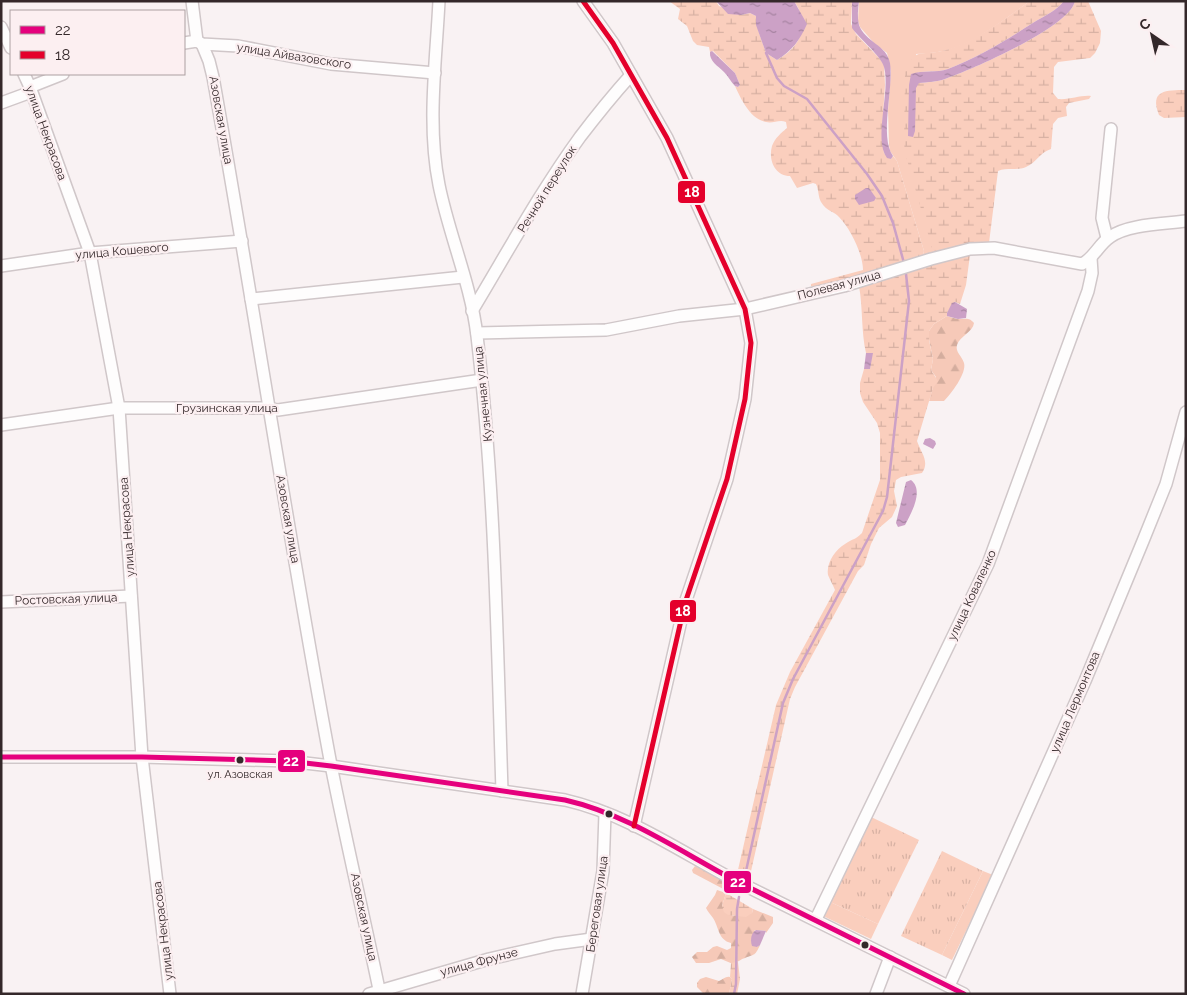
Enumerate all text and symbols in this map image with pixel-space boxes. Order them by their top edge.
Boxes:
legend [10,10,185,75]
north arrow [1127,10,1177,60]
text: С [1136,15,1154,34]
text: 22 [55,21,71,39]
street label: улица Айвазовского [236,40,352,72]
text: 18 [55,46,70,64]
street label: Азовская улица [206,75,236,165]
street label: улица Некрасова [22,84,70,182]
street label: Речной переулок [515,143,579,235]
line badge: 18 [677,180,706,204]
text: 18 [684,184,700,200]
street label: улица Кошевого [75,240,169,262]
street label: Полевая улица [796,267,882,303]
street label: Кузнечная улица [471,346,495,442]
street label: Грузинская улица [176,401,278,415]
street label: Азовская улица [273,474,303,564]
street label: улица Некрасова [117,477,137,577]
street label: улица Коваленко [945,548,999,642]
street label: Ростовская улица [14,590,118,608]
line badge: 18 [669,599,697,623]
text: 18 [675,603,691,619]
street label: улица Лермонтова [1047,649,1103,755]
line badge: 22 [277,749,306,773]
text: 22 [283,753,299,769]
marker: ул. Азовская [235,755,245,765]
place label: ул. Азовская [207,768,273,781]
unlabelled marker [604,809,614,819]
street label: Береговая улица [583,855,611,953]
line badge: 22 [723,870,752,894]
street label: Азовская улица [348,872,380,962]
text: 22 [730,874,746,890]
street label: улица Некрасова [150,881,176,981]
unlabelled marker [860,940,870,950]
street label: улица Фрунзе [439,945,519,979]

